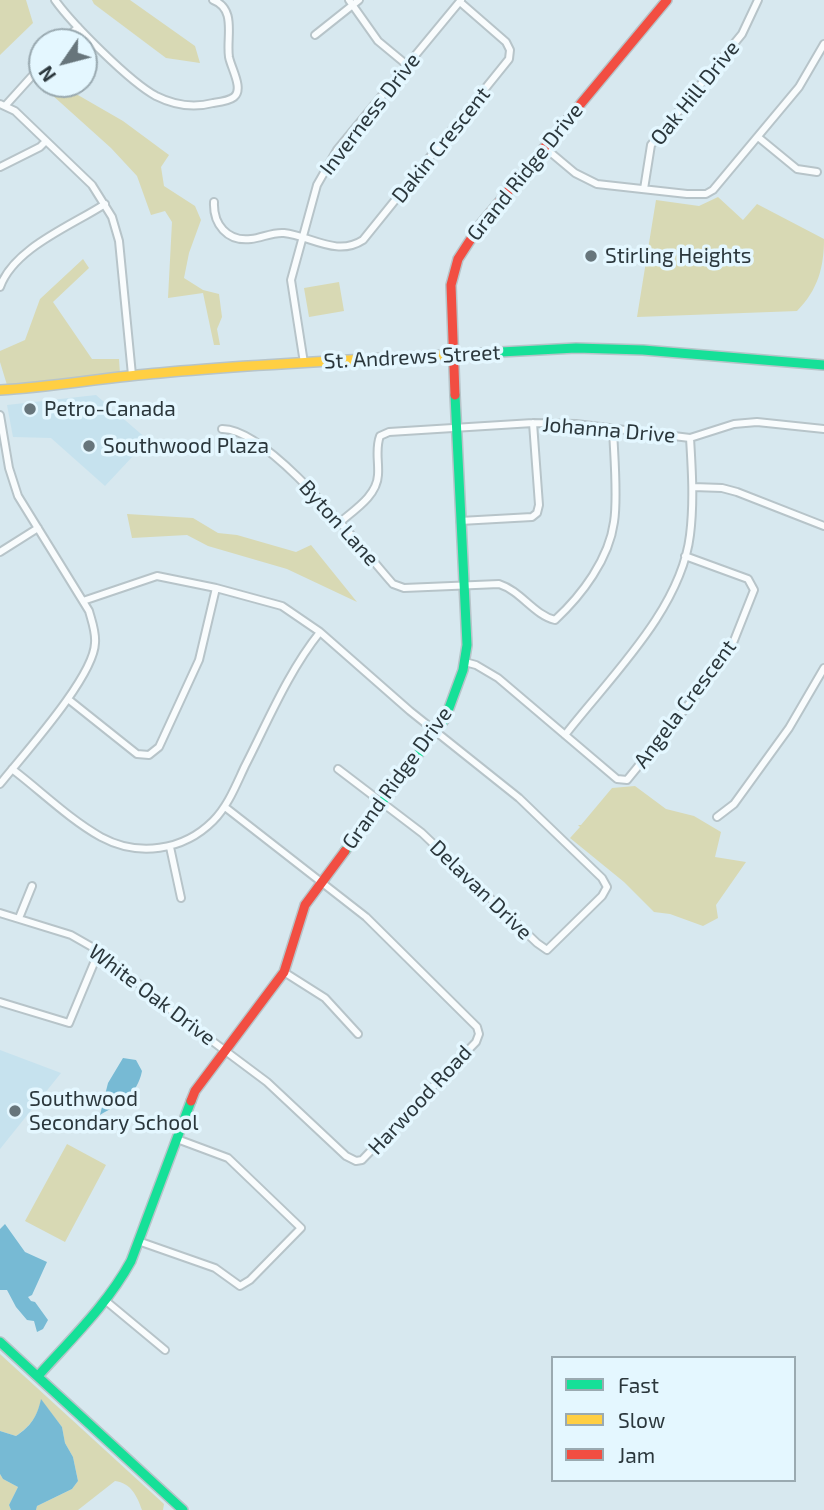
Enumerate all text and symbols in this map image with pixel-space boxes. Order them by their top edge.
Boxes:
north arrow [28,28,98,98]
street label: Oak Hill Drive [645,36,745,150]
street label: Inverness Drive [315,48,425,180]
text: N [34,62,60,86]
street label: Dakin Crescent [387,82,495,208]
street label: Grand Ridge Drive [462,98,588,246]
place label: Stirling Heights [605,243,751,269]
marker: Stirling Heights [583,248,599,264]
street label: St. Andrews Street [323,340,501,374]
place label: Petro-Canada [44,396,176,422]
marker: Petro-Canada [22,401,38,417]
street label: Johanna Drive [542,412,676,448]
place label: Southwood Plaza [103,433,269,459]
marker: Southwood Plaza [81,438,97,454]
street label: Byton Lane [294,475,384,571]
street label: Angela Crescent [629,635,741,773]
street label: Grand Ridge Drive [337,702,457,854]
street label: Delavan Drive [425,835,537,945]
street label: White Oak Drive [84,939,220,1051]
street label: Harwood Road [363,1040,477,1160]
place label: Southwood Secondary School [29,1086,198,1136]
marker: Southwood Secondary School [7,1103,23,1119]
legend [551,1356,796,1482]
text: Fast [618,1372,659,1397]
text: Slow [618,1407,665,1432]
text: Jam [618,1442,655,1467]

